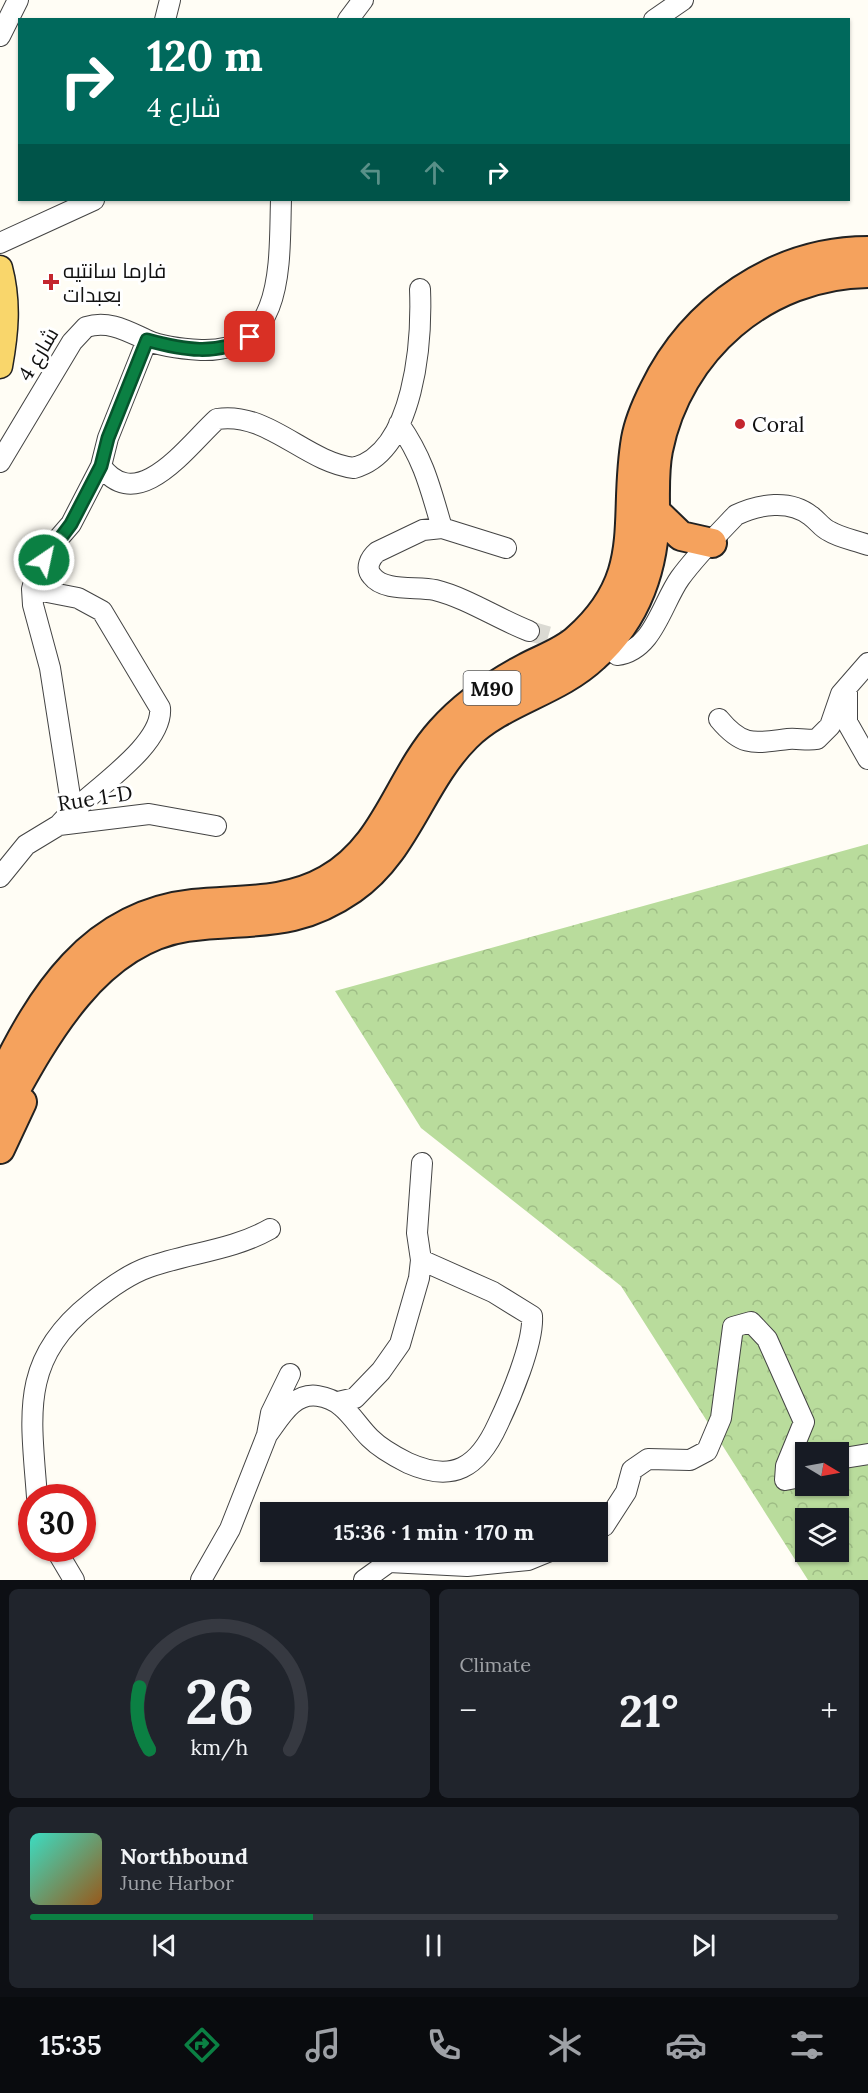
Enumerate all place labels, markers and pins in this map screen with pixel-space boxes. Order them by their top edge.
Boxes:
place label: فارما سانتيه بعبدات [63,257,166,308]
marker: فارما سانتيه بعبدات [44,275,58,289]
pin [224,311,275,362]
place label: Coral [752,411,804,438]
marker: Coral [733,417,747,431]

